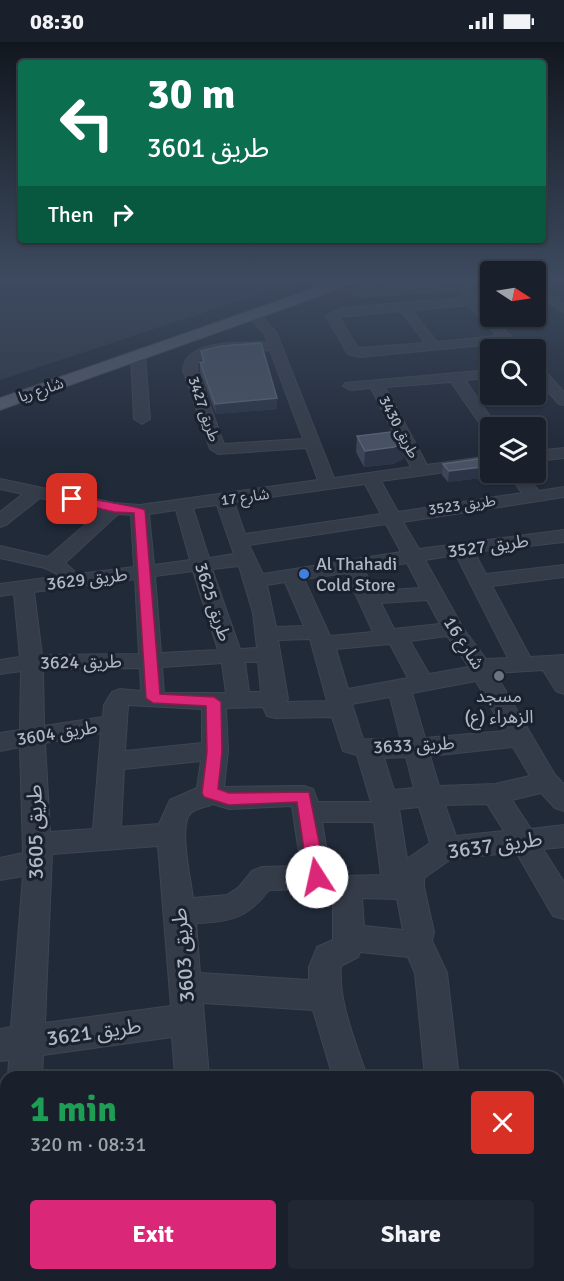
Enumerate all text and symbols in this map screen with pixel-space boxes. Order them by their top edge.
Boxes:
text: 08:30 [30,8,84,35]
text: 30 m [147,69,236,120]
icon: left [48,84,126,162]
text: طريق 3601 [147,132,269,165]
icon: right [106,198,139,231]
text: Then [48,201,94,228]
north arrow [480,261,546,327]
map controls [480,261,546,483]
button: search [480,339,546,405]
street label: شارع ريا [16,374,67,409]
street label: طريق 3427 [183,374,224,444]
street label: طريق 3430 [374,393,423,462]
button: layers [480,417,546,483]
pin [46,473,97,524]
icon: arrive [55,482,88,515]
street label: شارع 17 [220,485,271,512]
street label: طريق 3523 [427,491,497,520]
street label: طريق 3527 [446,529,530,563]
place label: Al Thahadi Cold Store [316,553,397,596]
street label: طريق 3625 [190,560,236,644]
street label: طريق 3629 [45,563,129,595]
marker: Al Thahadi Cold Store [297,567,311,581]
street label: شارع 16 [436,612,489,675]
street label: طريق 3624 [40,650,122,674]
marker: مسجد الزهراء (ع) [492,669,506,683]
place label: مسجد الزهراء (ع) [464,685,534,731]
street label: طريق 3604 [15,716,99,750]
street label: طريق 3633 [373,732,455,758]
street label: طريق 3605 [21,784,49,880]
street label: طريق 3637 [446,826,544,864]
position arrow [285,845,349,909]
street label: طريق 3603 [166,906,200,1004]
street label: طريق 3621 [45,1013,143,1051]
text: 1 min [30,1087,117,1132]
button: close [471,1091,534,1154]
text: 320 m · 08:31 [30,1132,146,1157]
button: Exit [30,1200,276,1269]
button: Share [288,1200,534,1269]

